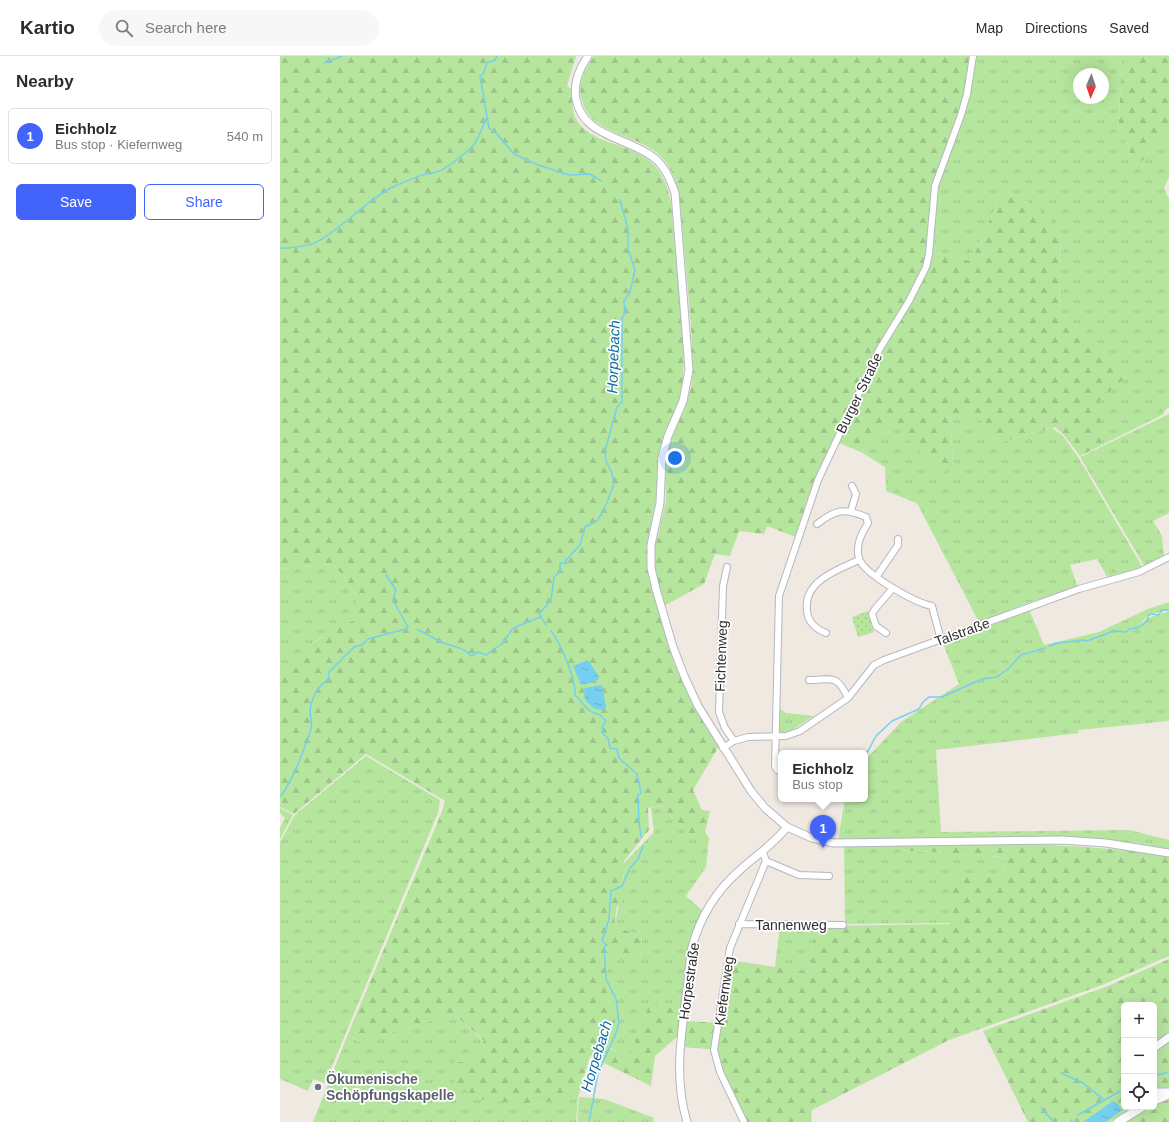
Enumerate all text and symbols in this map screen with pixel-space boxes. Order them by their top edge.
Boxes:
search box [99,10,379,46]
text: Kartio [20,17,75,38]
icon: search [113,17,135,39]
text: Search here [145,19,227,36]
text: Map [976,20,1003,36]
text: Directions [1025,20,1087,36]
text: Saved [1109,20,1149,36]
north arrow [1073,68,1109,104]
text: Nearby [16,72,74,91]
text: Eichholz [55,120,117,137]
text: 1 [26,129,34,144]
text: 540 m [227,129,263,144]
text: Bus stop · Kiefernweg [55,137,182,152]
button: Save [16,184,136,220]
button: Share [144,184,264,220]
water label: Horpebach [603,320,623,394]
street label: Burger Straße [833,350,886,436]
your location [665,448,685,468]
street label: Talstraße [932,615,992,649]
street label: Fichtenweg [712,620,730,692]
popup [778,750,868,802]
text: Eichholz [792,760,854,777]
text: Bus stop [792,777,843,792]
pin: 1 [810,815,836,848]
street label: Tannenweg [755,917,827,933]
street label: Horpestraße [676,941,702,1021]
street label: Kiefernweg [711,955,737,1027]
map controls [1121,1002,1157,1110]
button: + [1121,1002,1157,1038]
water label: Horpebach [577,1018,615,1094]
button: − [1121,1038,1157,1074]
place label: Ökumenische Schöpfungskapelle [326,1071,455,1103]
button: locate [1121,1074,1157,1110]
marker: Ökumenische Schöpfungskapelle [313,1082,323,1092]

